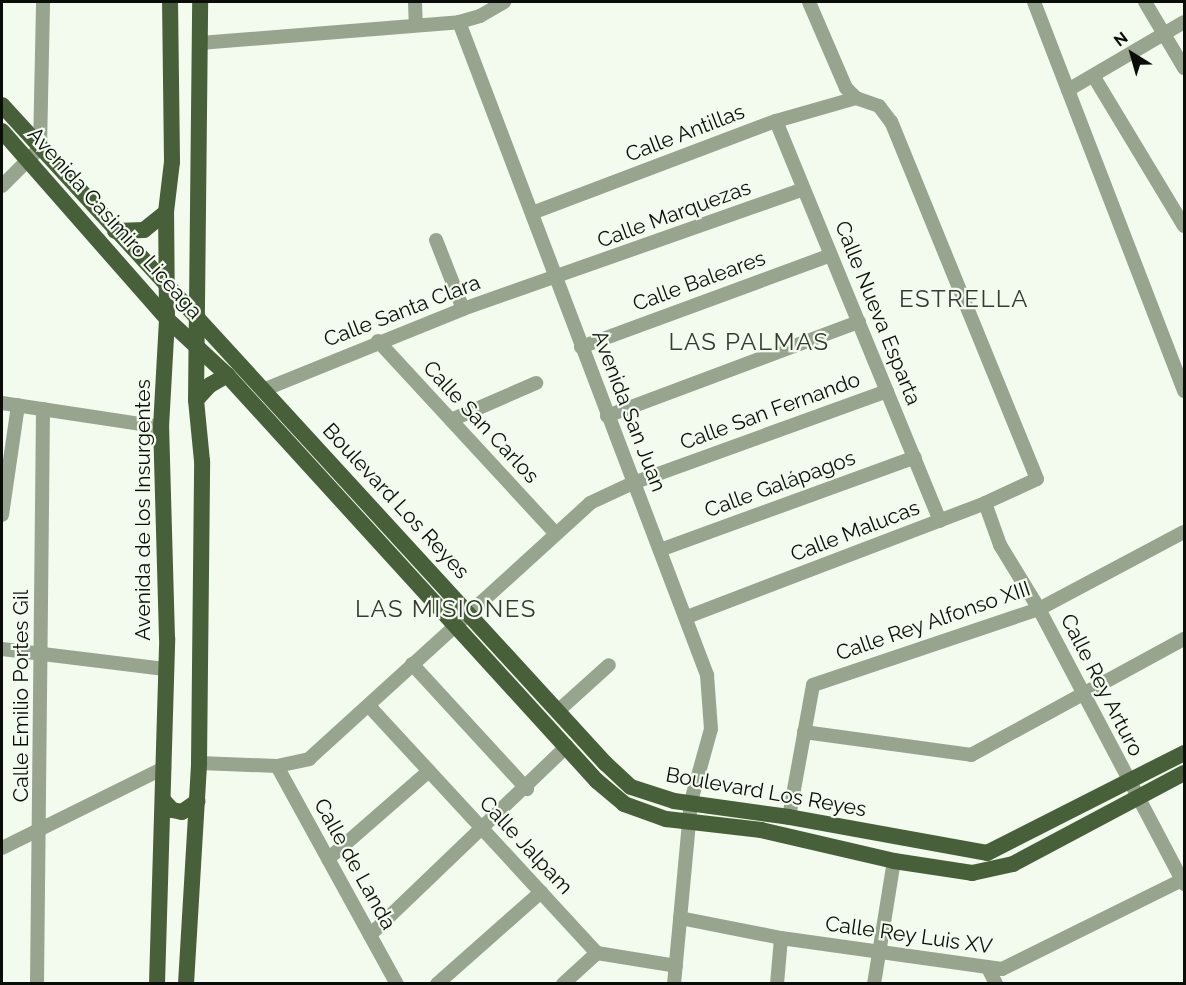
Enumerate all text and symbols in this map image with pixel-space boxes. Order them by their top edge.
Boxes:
north arrow [1102,24,1162,84]
text: N [1110,28,1131,50]
street label: Calle Antillas [622,99,748,167]
street label: Avenida Casimiro Liceaga [22,122,208,324]
street label: Calle Marquezas [594,175,754,253]
street label: Calle Nueva Esparta [830,217,926,409]
street label: Calle Baleares [629,245,769,317]
street label: Calle Santa Clara [320,270,484,352]
district label: ESTRELLA [899,285,1029,313]
street label: Avenida San Juan [587,327,671,495]
district label: LAS PALMAS [668,328,830,356]
street label: Calle San Carlos [418,356,544,488]
street label: Calle San Fernando [677,367,863,455]
street label: Avenida de los Insurgentes [130,379,156,641]
street label: Boulevard Los Reyes [317,418,475,584]
street label: Calle Galápagos [701,445,859,523]
street label: Calle Malucas [787,495,923,567]
street label: Calle Rey Alfonso XIII [832,576,1034,666]
street label: Calle Emilio Portes Gil [8,590,34,802]
district label: LAS MISIONES [355,595,537,623]
street label: Calle Rey Arturo [1055,609,1149,761]
street label: Boulevard Los Reyes [664,762,868,822]
street label: Calle Jalpam [474,790,578,900]
street label: Calle de Landa [309,794,401,934]
street label: Calle Rey Luis XV [823,911,995,959]

